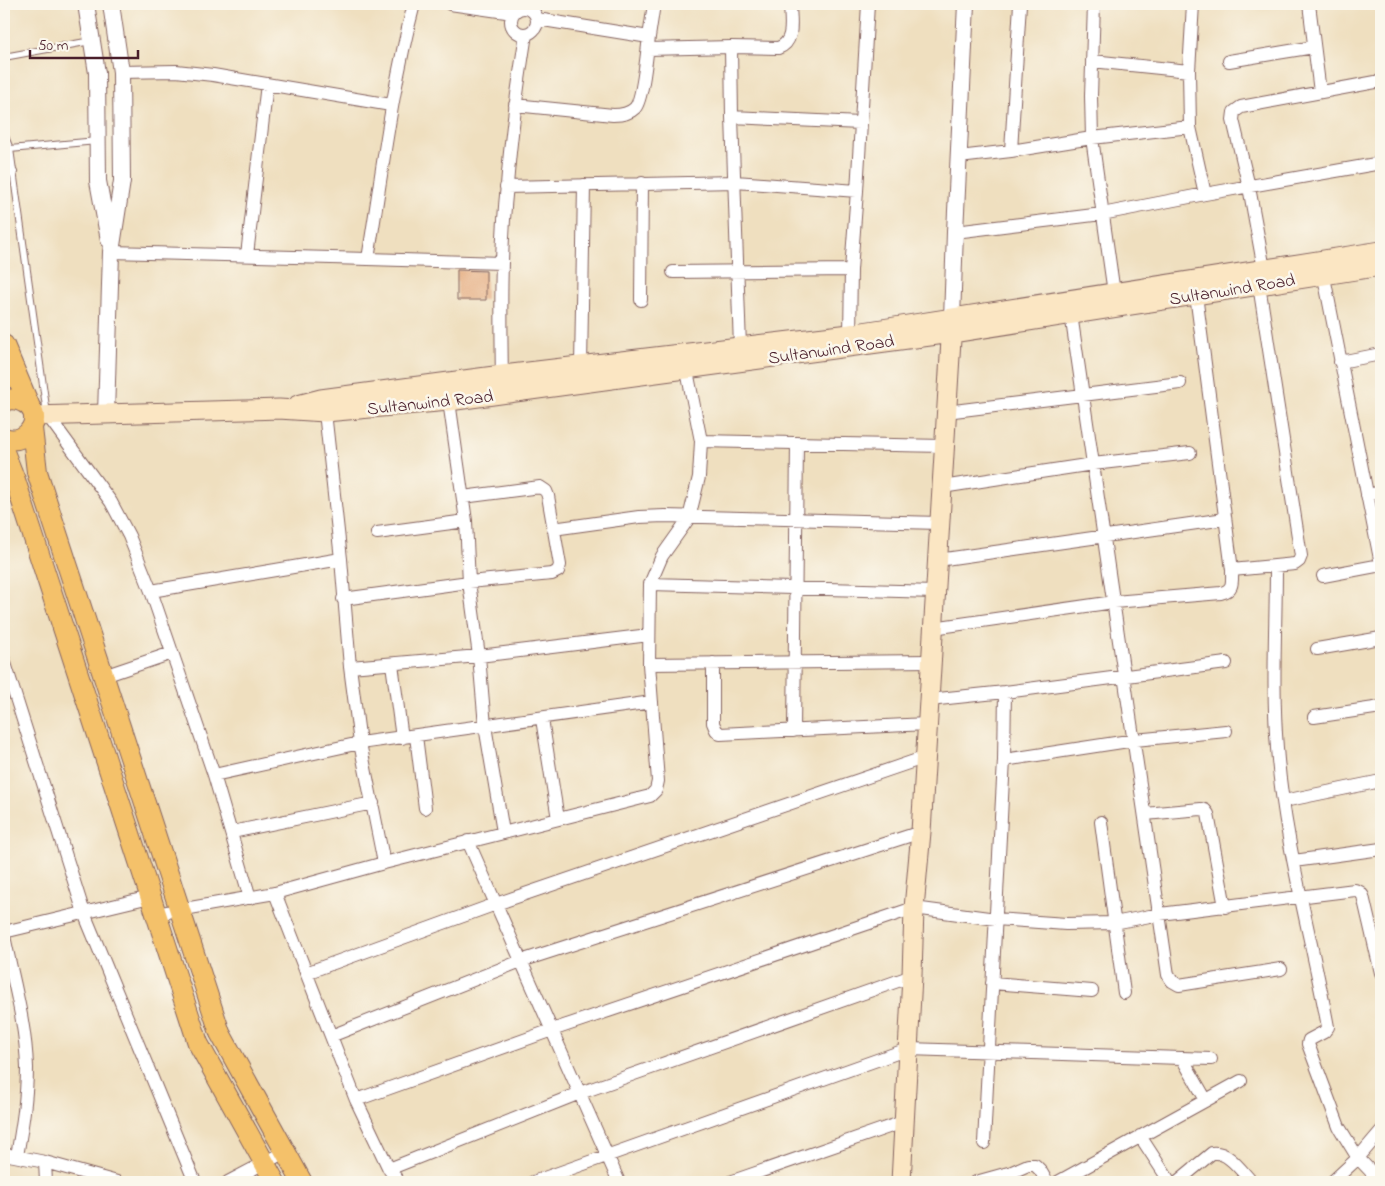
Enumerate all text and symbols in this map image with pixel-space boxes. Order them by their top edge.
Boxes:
scale bar [30,28,138,60]
text: 50 m [38,35,69,57]
street label: Sultanwind Road [1167,268,1297,314]
street label: Sultanwind Road [767,329,896,373]
street label: Sultanwind Road [366,384,495,424]

